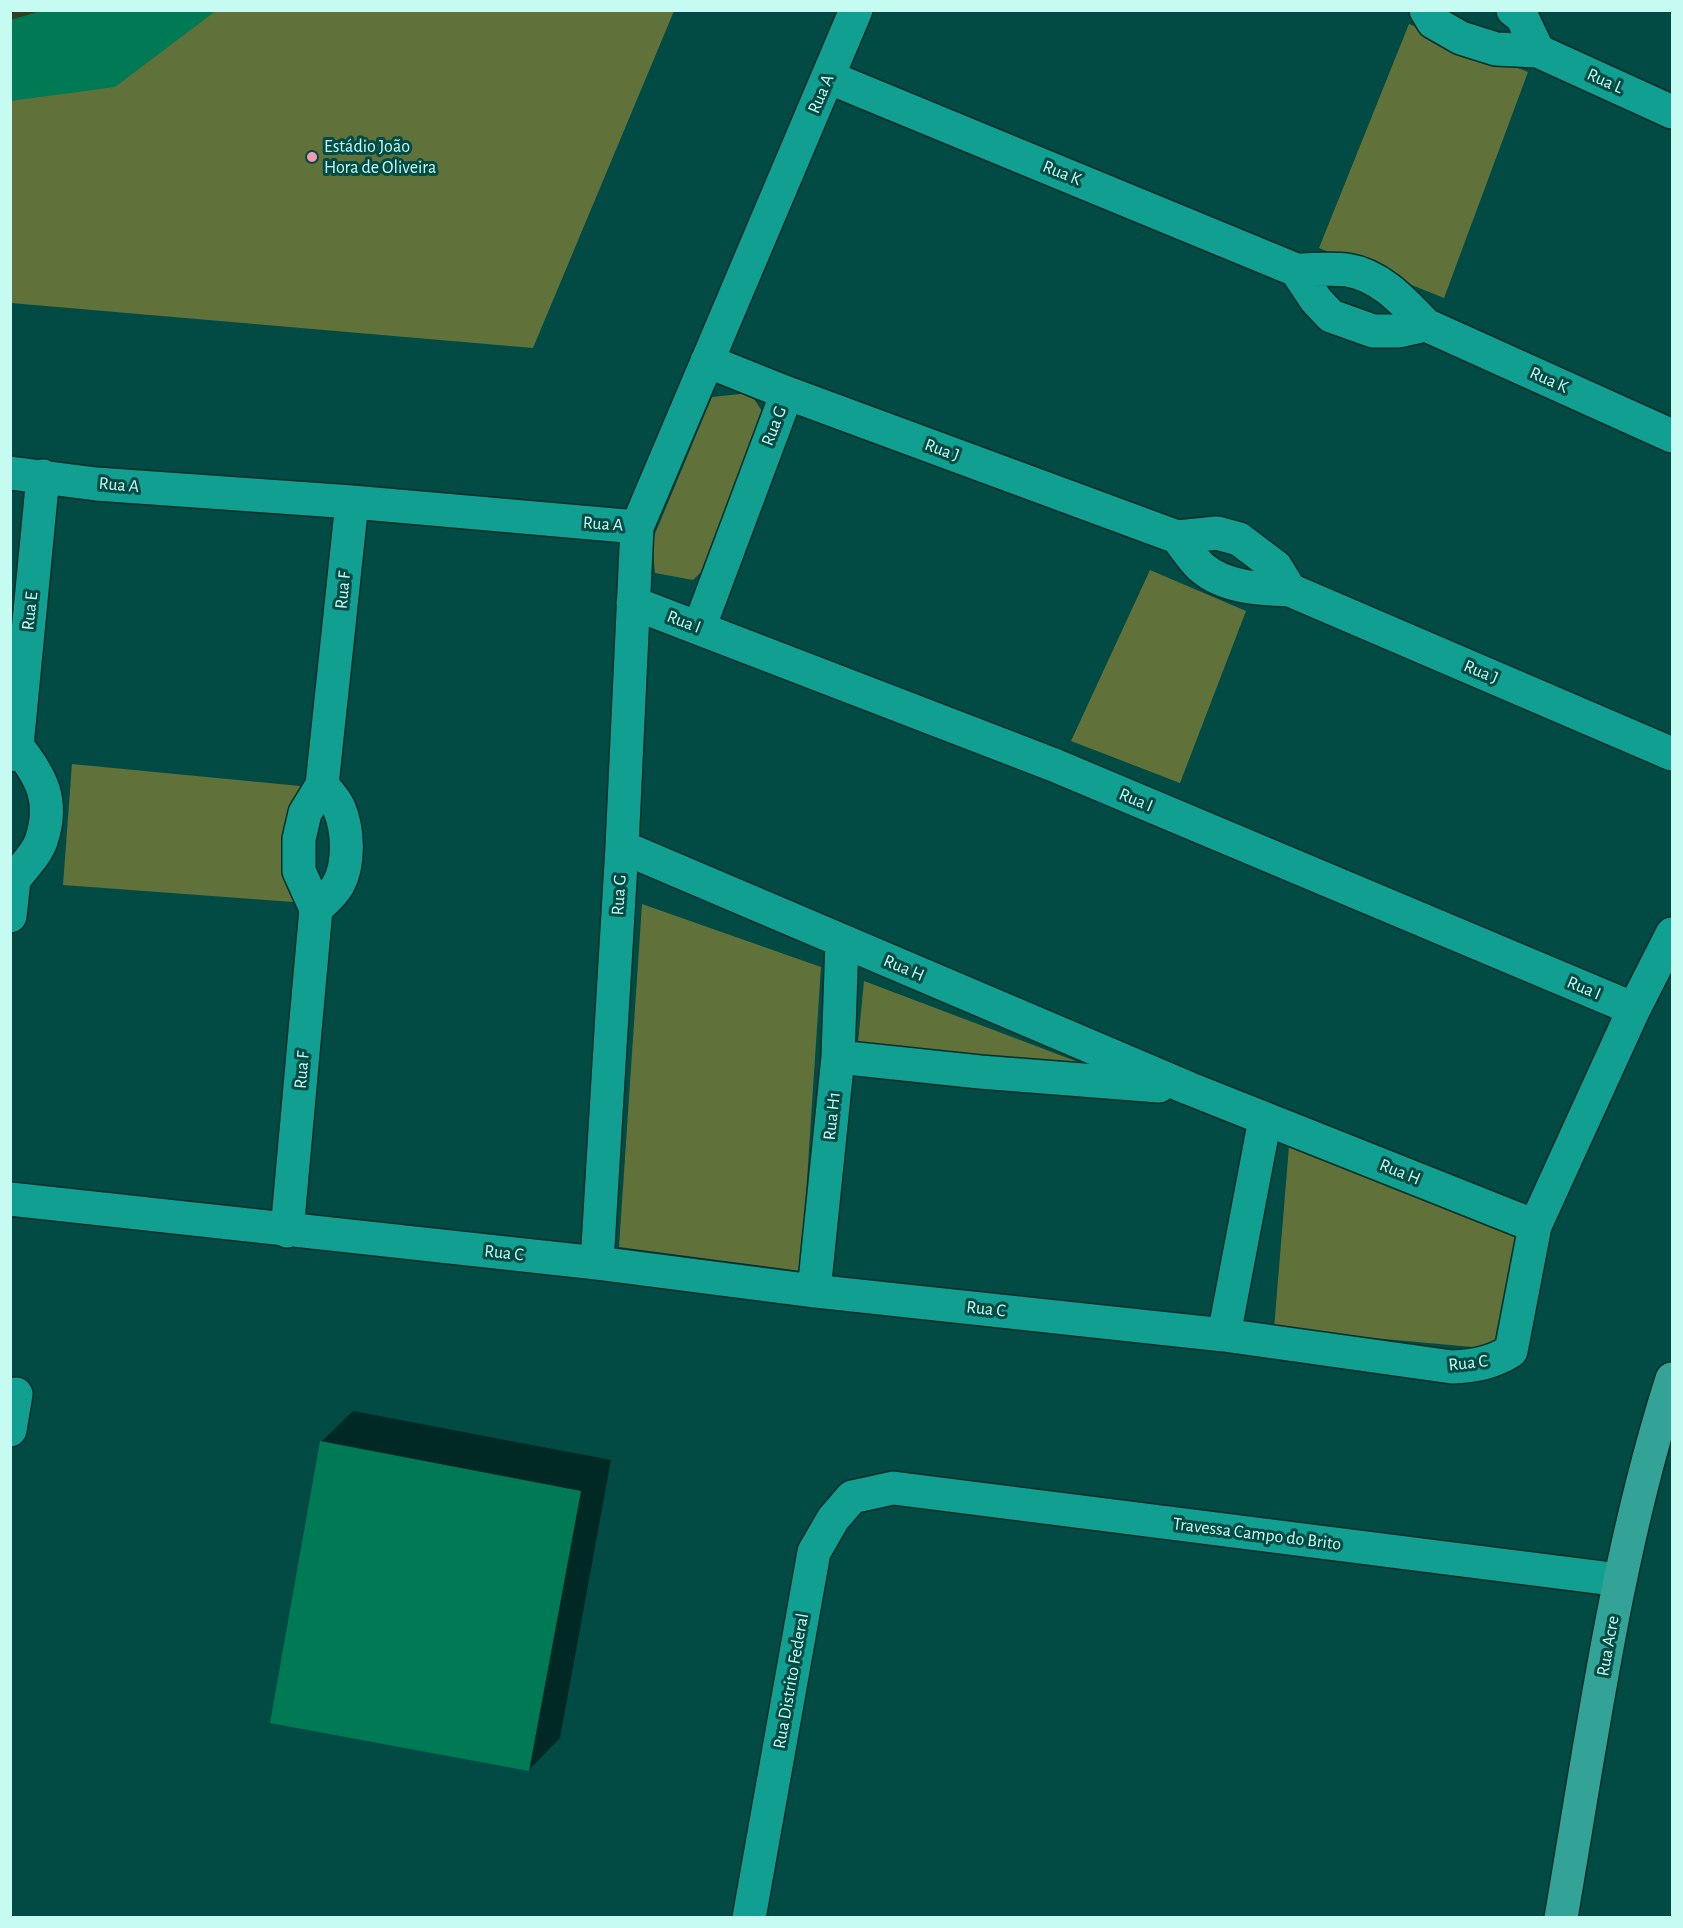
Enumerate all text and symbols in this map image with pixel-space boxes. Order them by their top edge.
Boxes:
street label: Rua L [1583,63,1627,99]
street label: Rua A [803,71,839,117]
place label: Estádio João Hora de Oliveira [324,136,436,178]
marker: Estádio João Hora de Oliveira [305,150,319,164]
street label: Rua K [1039,156,1085,190]
street label: Rua K [1526,362,1572,398]
street label: Rua G [757,403,791,449]
street label: Rua J [922,434,962,466]
street label: Rua A [98,472,140,498]
street label: Rua A [582,512,624,536]
street label: Rua F [330,570,356,610]
street label: Rua E [17,591,43,631]
street label: Rua I [664,606,704,638]
street label: Rua J [1460,655,1502,689]
street label: Rua I [1116,783,1156,817]
street label: Rua G [607,874,631,916]
street label: Rua H [880,950,928,986]
street label: Rua I [1564,971,1604,1005]
street label: Rua F [290,1050,314,1090]
street label: Rua H1 [819,1091,845,1141]
street label: Rua H [1376,1154,1424,1190]
street label: Rua C [483,1240,525,1266]
street label: Rua C [965,1296,1007,1322]
street label: Rua C [1447,1350,1489,1376]
street label: Travessa Campo do Brito [1172,1513,1342,1555]
street label: Rua Distrito Federal [768,1611,814,1751]
street label: Rua Acre [1592,1614,1624,1678]

